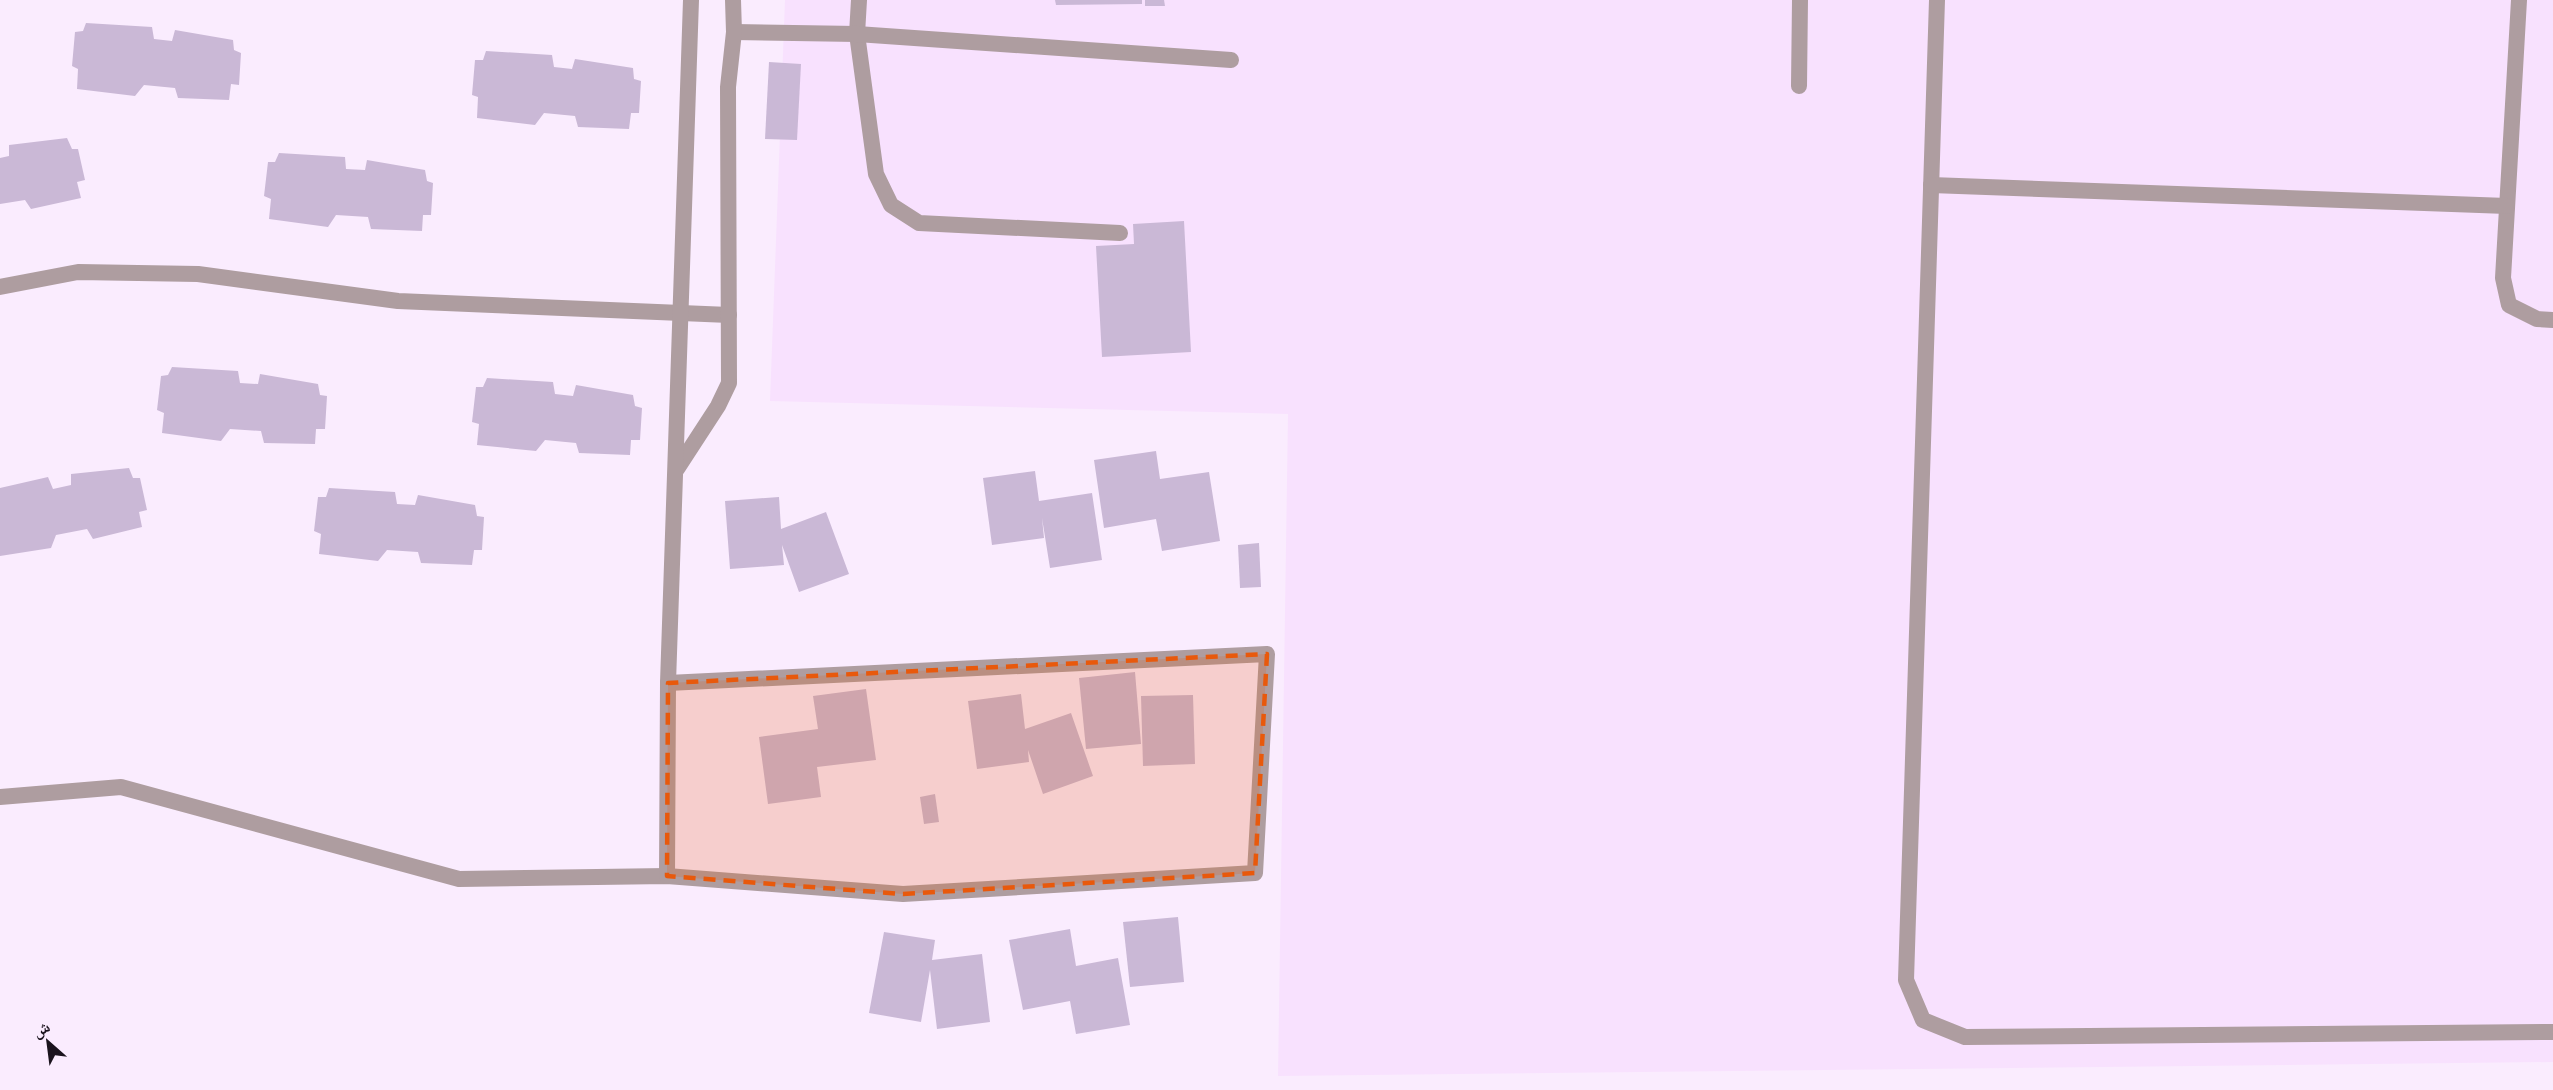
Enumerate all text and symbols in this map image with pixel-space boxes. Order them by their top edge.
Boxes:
north arrow [18,1012,78,1072]
text: ش [28,1015,54,1043]

